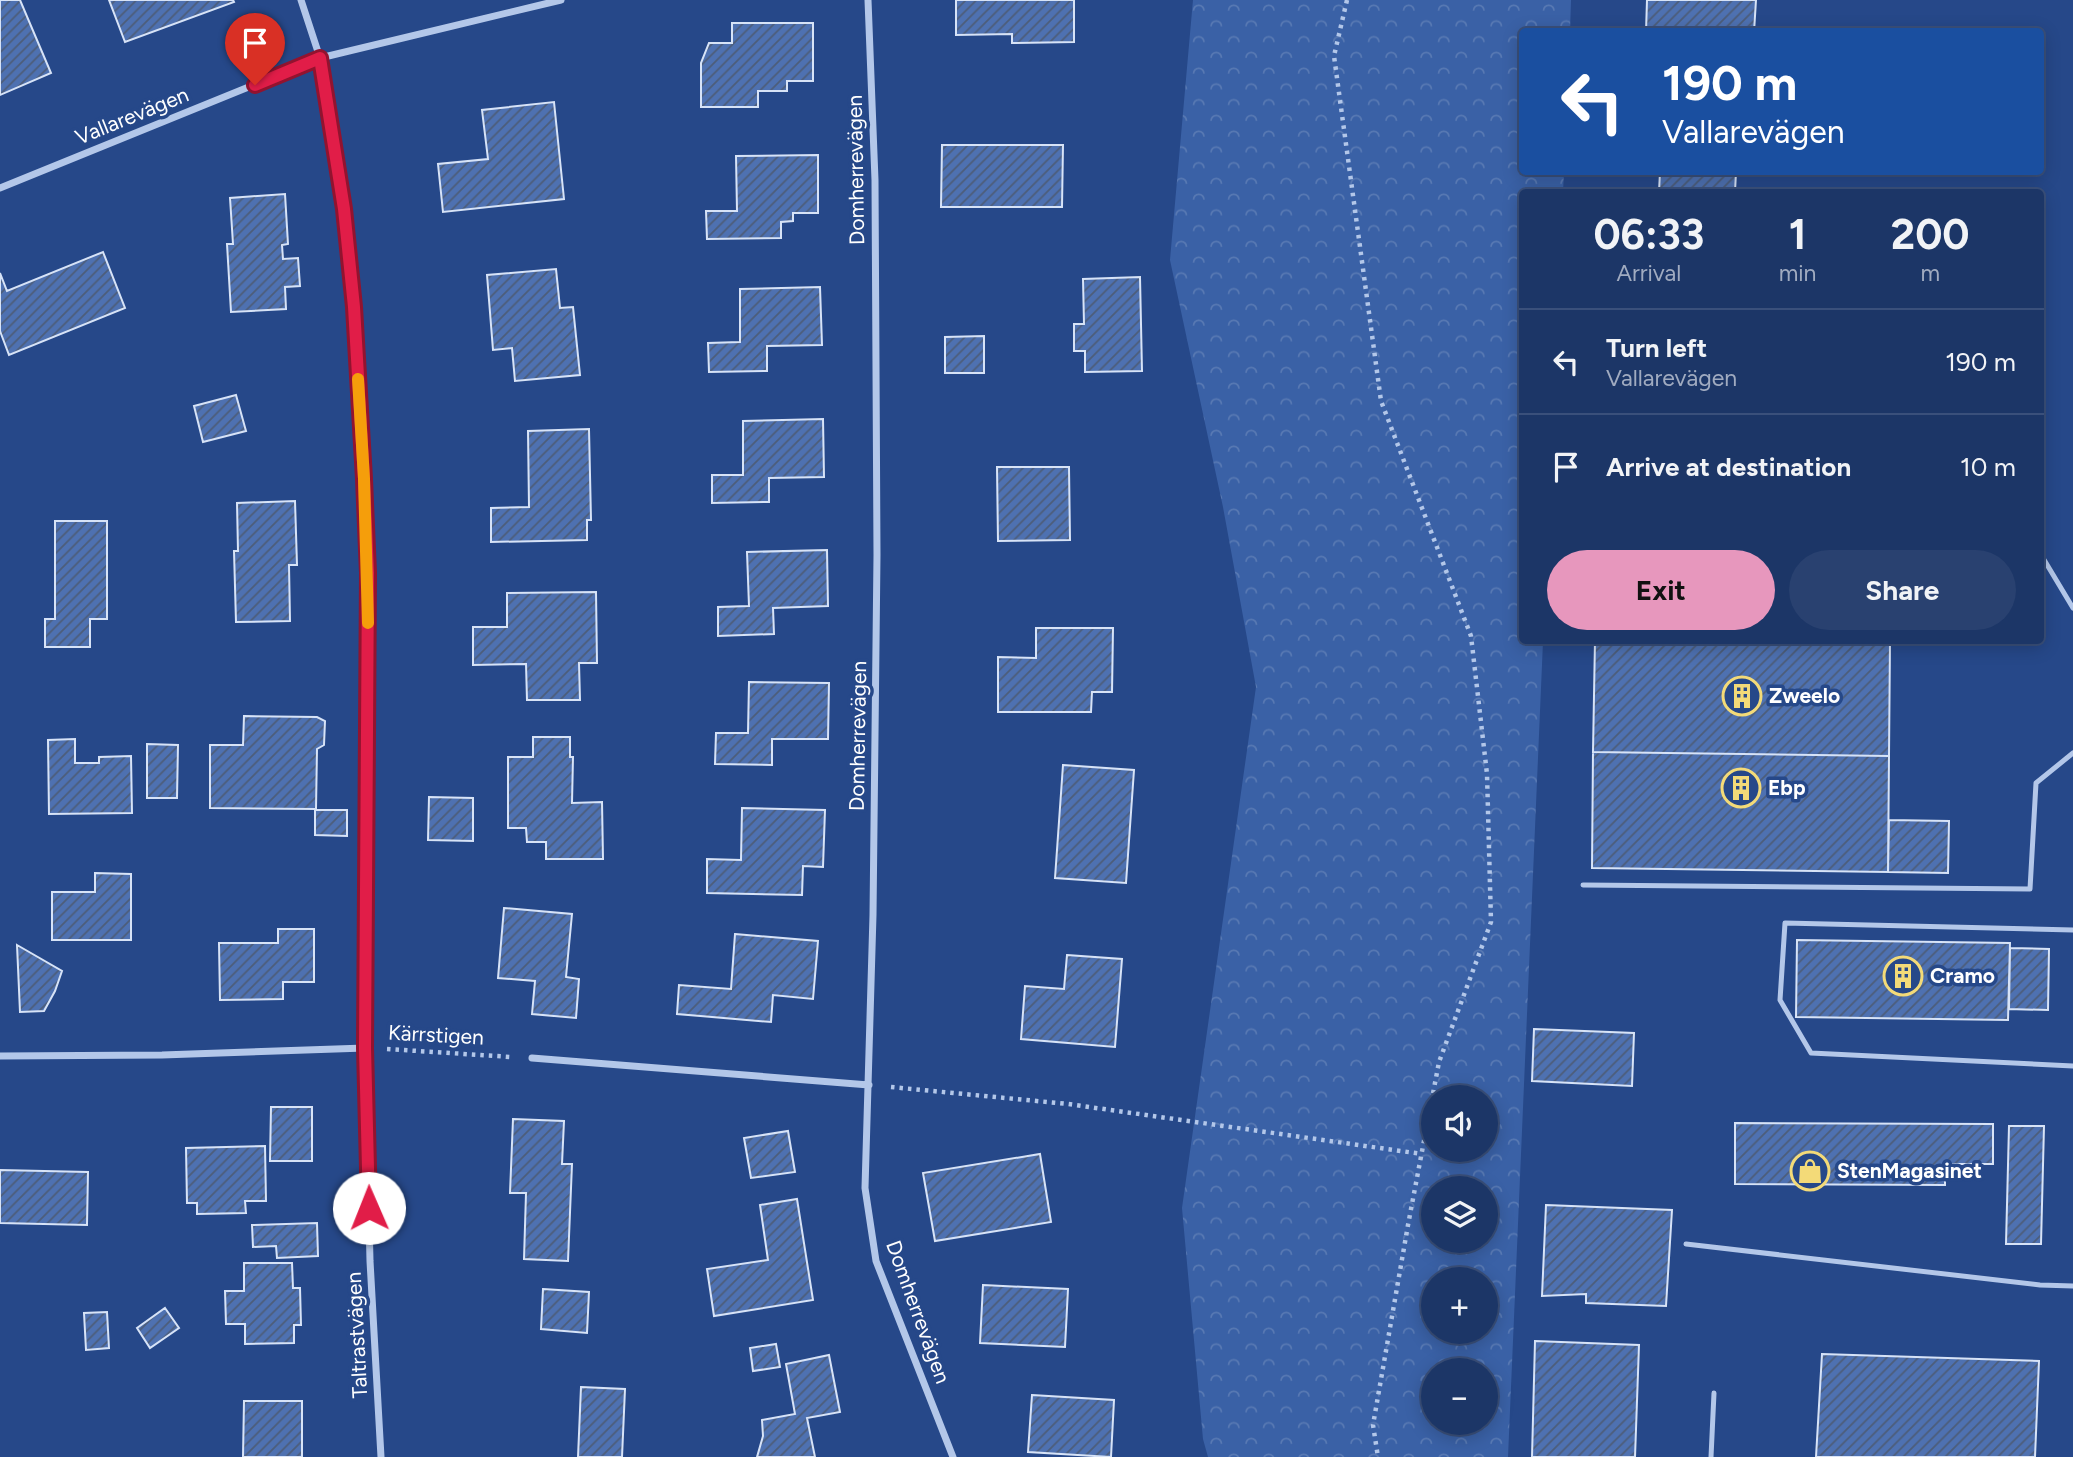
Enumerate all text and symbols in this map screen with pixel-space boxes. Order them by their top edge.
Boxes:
pin [225,13,285,85]
icon: arrive [236,24,274,62]
text: 190 m [1662,53,1797,112]
icon: left [1547,56,1638,147]
street label: Vallarevägen [72,82,192,150]
street label: Domherrevägen [842,95,869,245]
text: Vallarevägen [1662,113,1845,151]
text: 06:33 [1593,209,1704,260]
text: 1 [1789,209,1806,260]
text: 200 [1891,209,1970,260]
text: Arrival [1616,259,1681,287]
text: min [1779,259,1816,287]
text: m [1920,259,1940,287]
text: Turn left [1606,332,1707,364]
icon: left [1547,343,1585,381]
text: 190 m [1945,346,2016,378]
text: Vallarevägen [1606,364,1737,392]
icon: arrive [1547,448,1585,486]
text: Arrive at destination [1606,451,1851,483]
text: 10 m [1960,451,2016,483]
button: Exit [1547,550,1775,630]
button: Share [1789,550,2016,630]
street label: Domherrevägen [844,661,871,811]
building icon: Zweelo [1721,675,1763,717]
place label: Zweelo [1769,683,1840,708]
building icon: Ebp [1720,767,1762,809]
place label: Ebp [1768,775,1806,800]
building icon: Cramo [1882,955,1924,997]
place label: Cramo [1930,963,1995,988]
street label: Kärrstigen [388,1020,485,1049]
map controls [1421,1085,1498,1435]
button: sound [1421,1085,1498,1162]
shop icon: StenMagasinet [1789,1150,1831,1192]
place label: StenMagasinet [1837,1158,1982,1183]
position arrow [332,1171,406,1245]
button: layers [1421,1176,1498,1253]
street label: Domherrevägen [881,1237,956,1387]
button: + [1421,1267,1498,1344]
street label: Taltrastvägen [341,1271,372,1399]
button: − [1421,1358,1498,1435]

